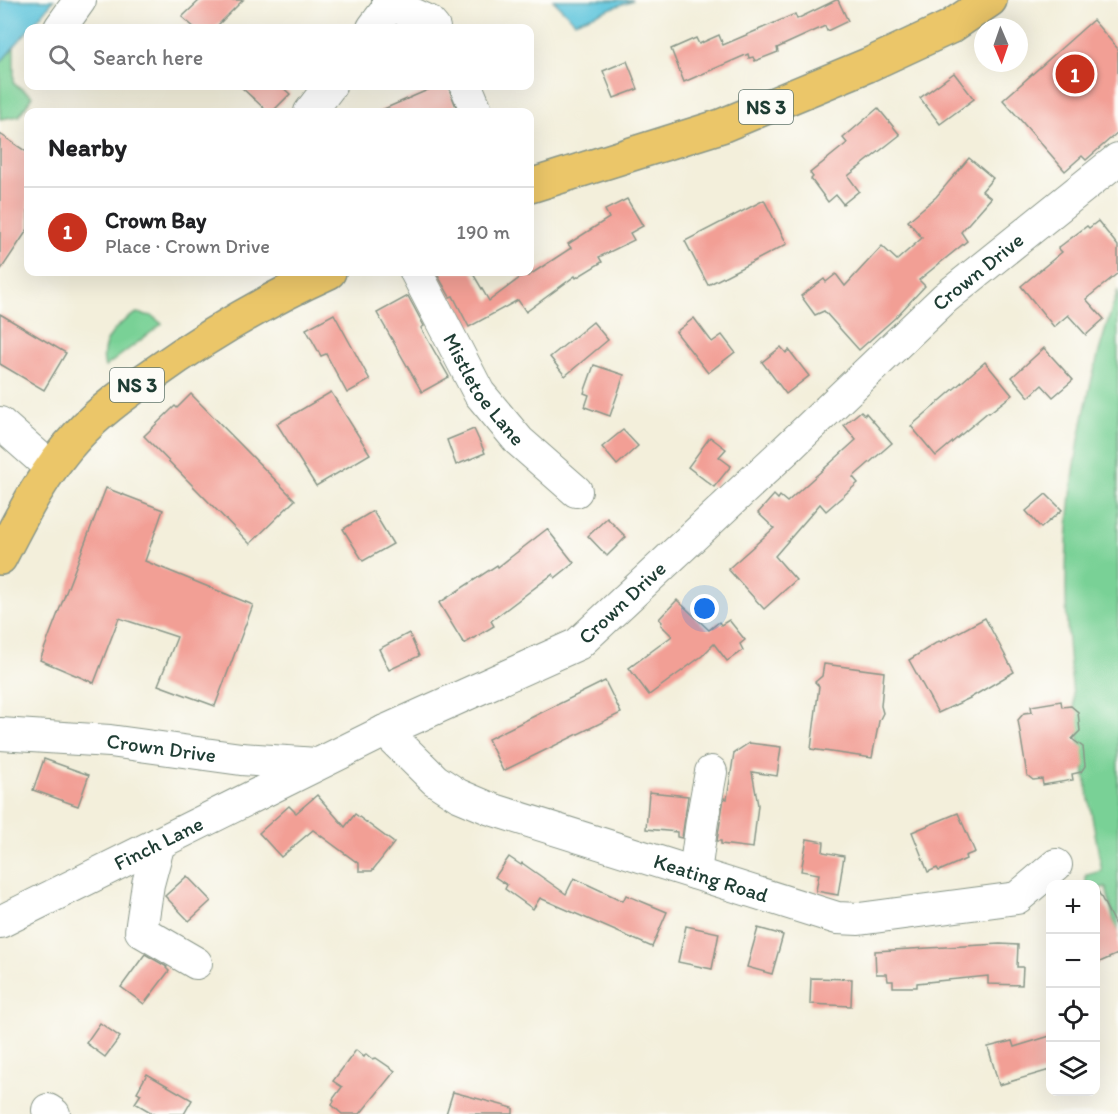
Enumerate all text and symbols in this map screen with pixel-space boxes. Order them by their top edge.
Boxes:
north arrow [974,18,1028,72]
search box [24,24,534,90]
icon: search [45,41,78,74]
text: Search here [93,44,203,71]
pin: 1 [1056,52,1094,97]
road number: NS 3 [739,90,793,124]
text: Nearby [48,131,127,163]
text: Crown Bay [105,207,206,234]
text: 1 [63,220,72,244]
text: 190 m [457,220,510,244]
street label: Crown Drive [927,227,1028,316]
text: Place · Crown Drive [105,234,270,258]
street label: Mistletoe Lane [438,329,531,451]
road number: NS 3 [110,368,164,402]
street label: Crown Drive [573,556,671,649]
your location [690,594,719,623]
street label: Crown Drive [105,728,218,767]
street label: Finch Lane [110,810,207,876]
street label: Keating Road [651,848,772,908]
map controls [1046,880,1100,1096]
button: + [1046,880,1100,934]
button: − [1046,934,1100,988]
button: locate [1046,988,1100,1042]
button: layers [1046,1042,1100,1096]

